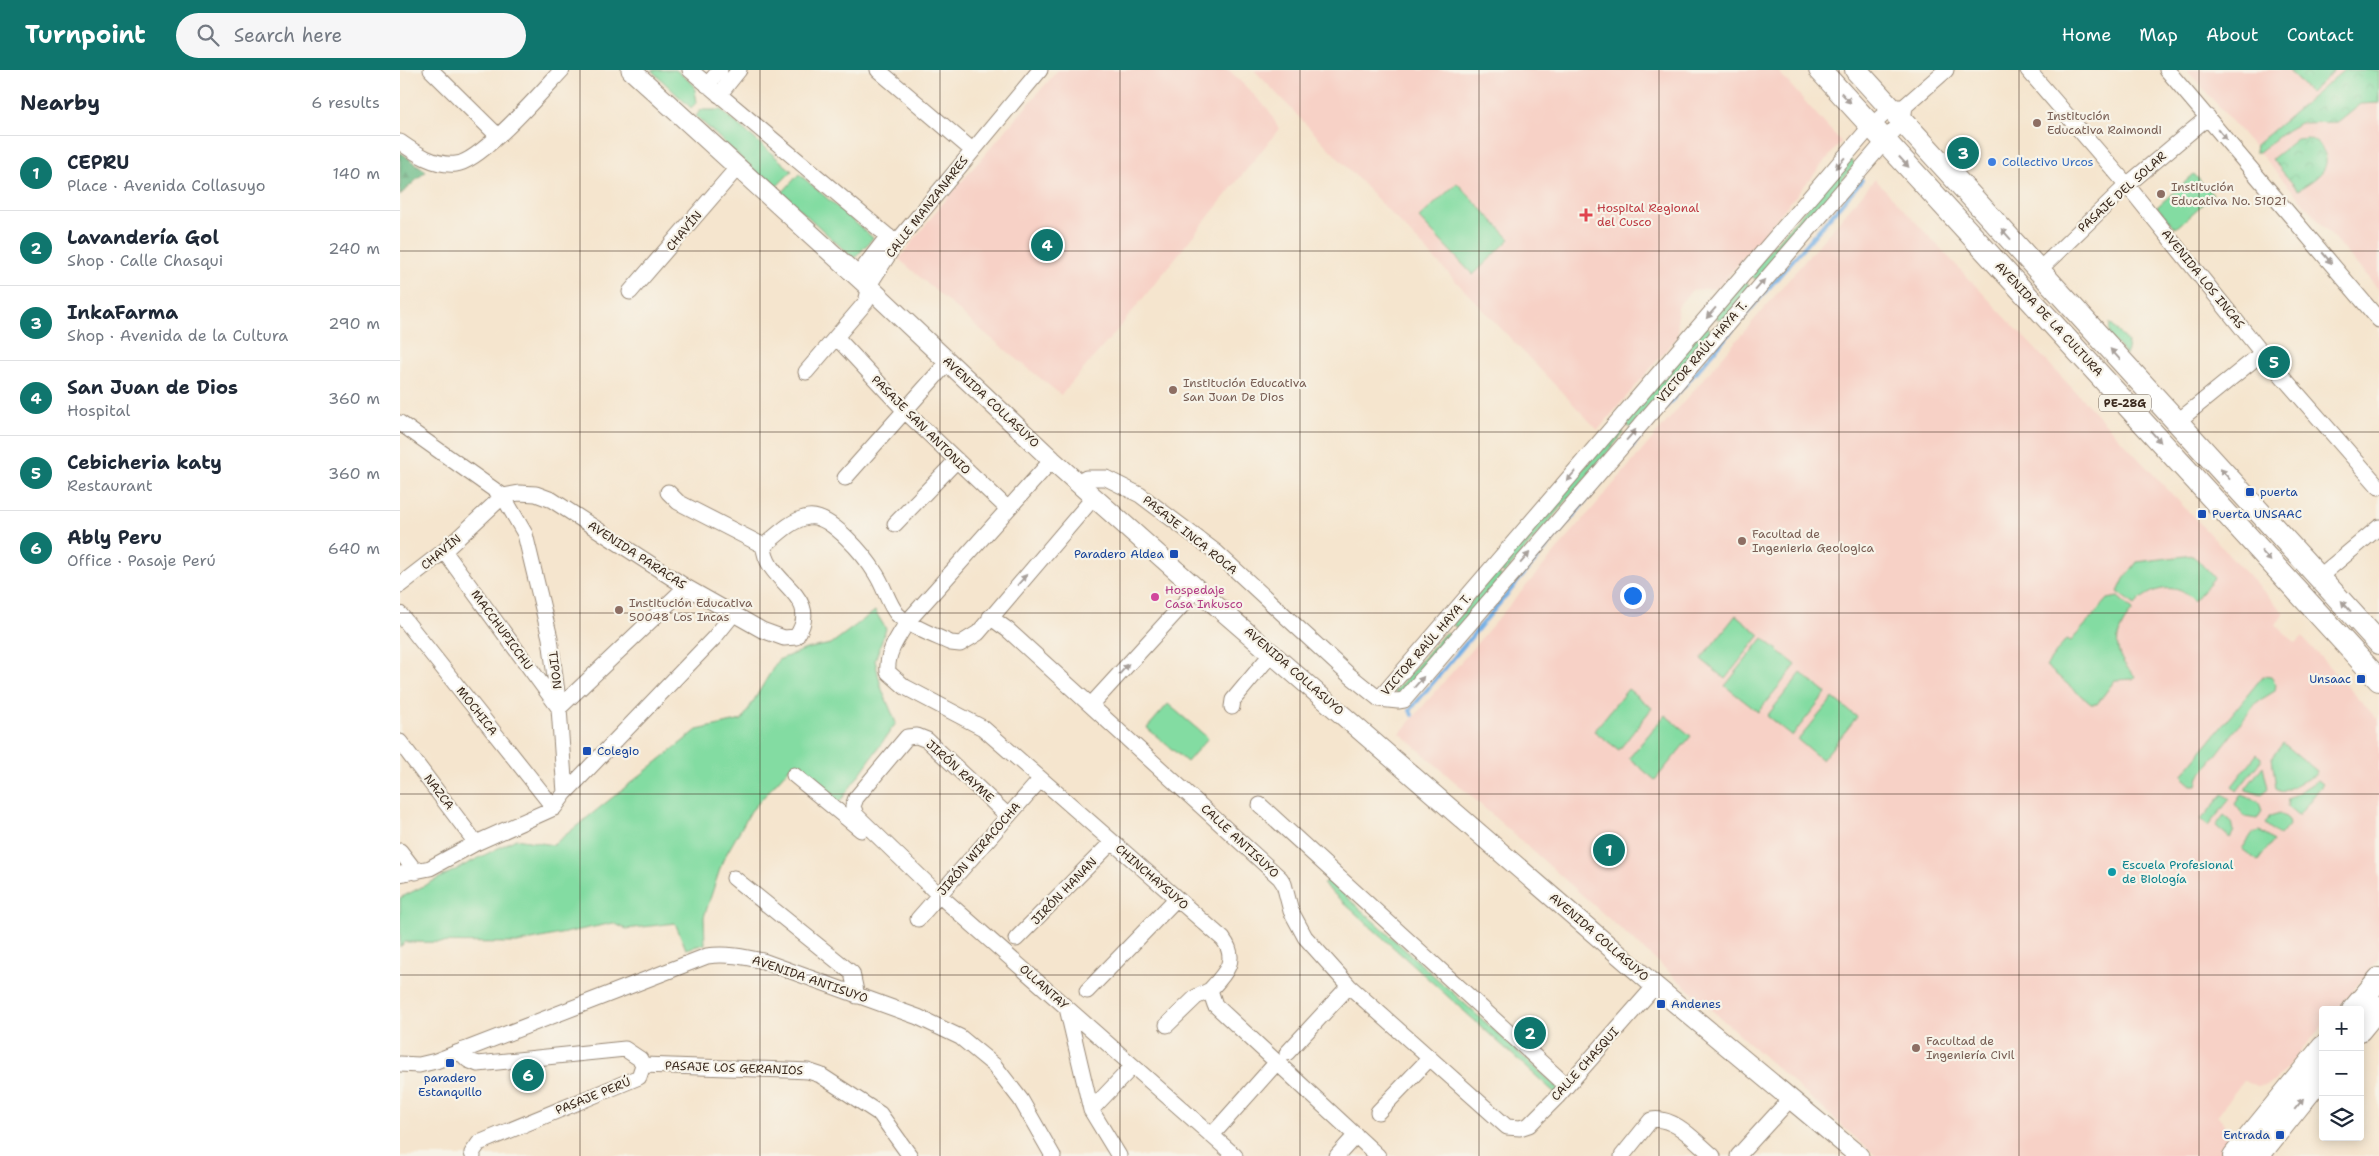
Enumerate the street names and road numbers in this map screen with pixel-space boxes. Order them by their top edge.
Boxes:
street label: PASAJE DEL SOLAR [2075,148,2169,236]
street label: CALLE MANZANARES [882,153,972,261]
street label: CHAVÍN [663,208,705,254]
street label: AVENIDA LOS INCAS [2158,226,2248,332]
street label: AVENIDA DE LA CULTURA [1992,258,2107,380]
street label: VICTOR RAÚL HAYA T. [1653,298,1751,406]
street label: AVENIDA COLLASUYO [939,353,1043,451]
street label: PASAJE SAN ANTONIO [868,372,974,478]
road number: PE-28G [2099,394,2151,412]
street label: PASAJE INCA ROCA [1139,492,1241,578]
street label: AVENIDA PARACAS [585,517,690,593]
street label: CHAVÍN [418,531,464,573]
street label: MACCHUPICCHU [468,587,536,673]
street label: VICTOR RAÚL HAYA T. [1377,591,1475,699]
street label: AVENIDA COLLASUYO [1241,623,1347,719]
street label: TIPON [545,650,565,690]
street label: MOCHICA [453,683,501,739]
street label: JIRÓN RAYME [923,736,997,806]
street label: NAZCA [420,771,458,813]
street label: JIRÓN WIRACOCHA [934,799,1024,899]
street label: CALLE ANTISUYO [1198,801,1282,881]
street label: CHINCHAYSUYO [1112,841,1192,913]
street label: JIRÓN HANAN [1028,854,1100,928]
street label: AVENIDA COLLASUYO [1546,889,1652,985]
street label: AVENIDA ANTISUYO [750,952,870,1006]
street label: OLLANTAY [1016,961,1072,1014]
street label: CALLE CHASQUI [1548,1023,1623,1104]
street label: PASAJE LOS GERANIOS [665,1058,804,1078]
street label: PASAJE PERÚ [553,1074,633,1118]

